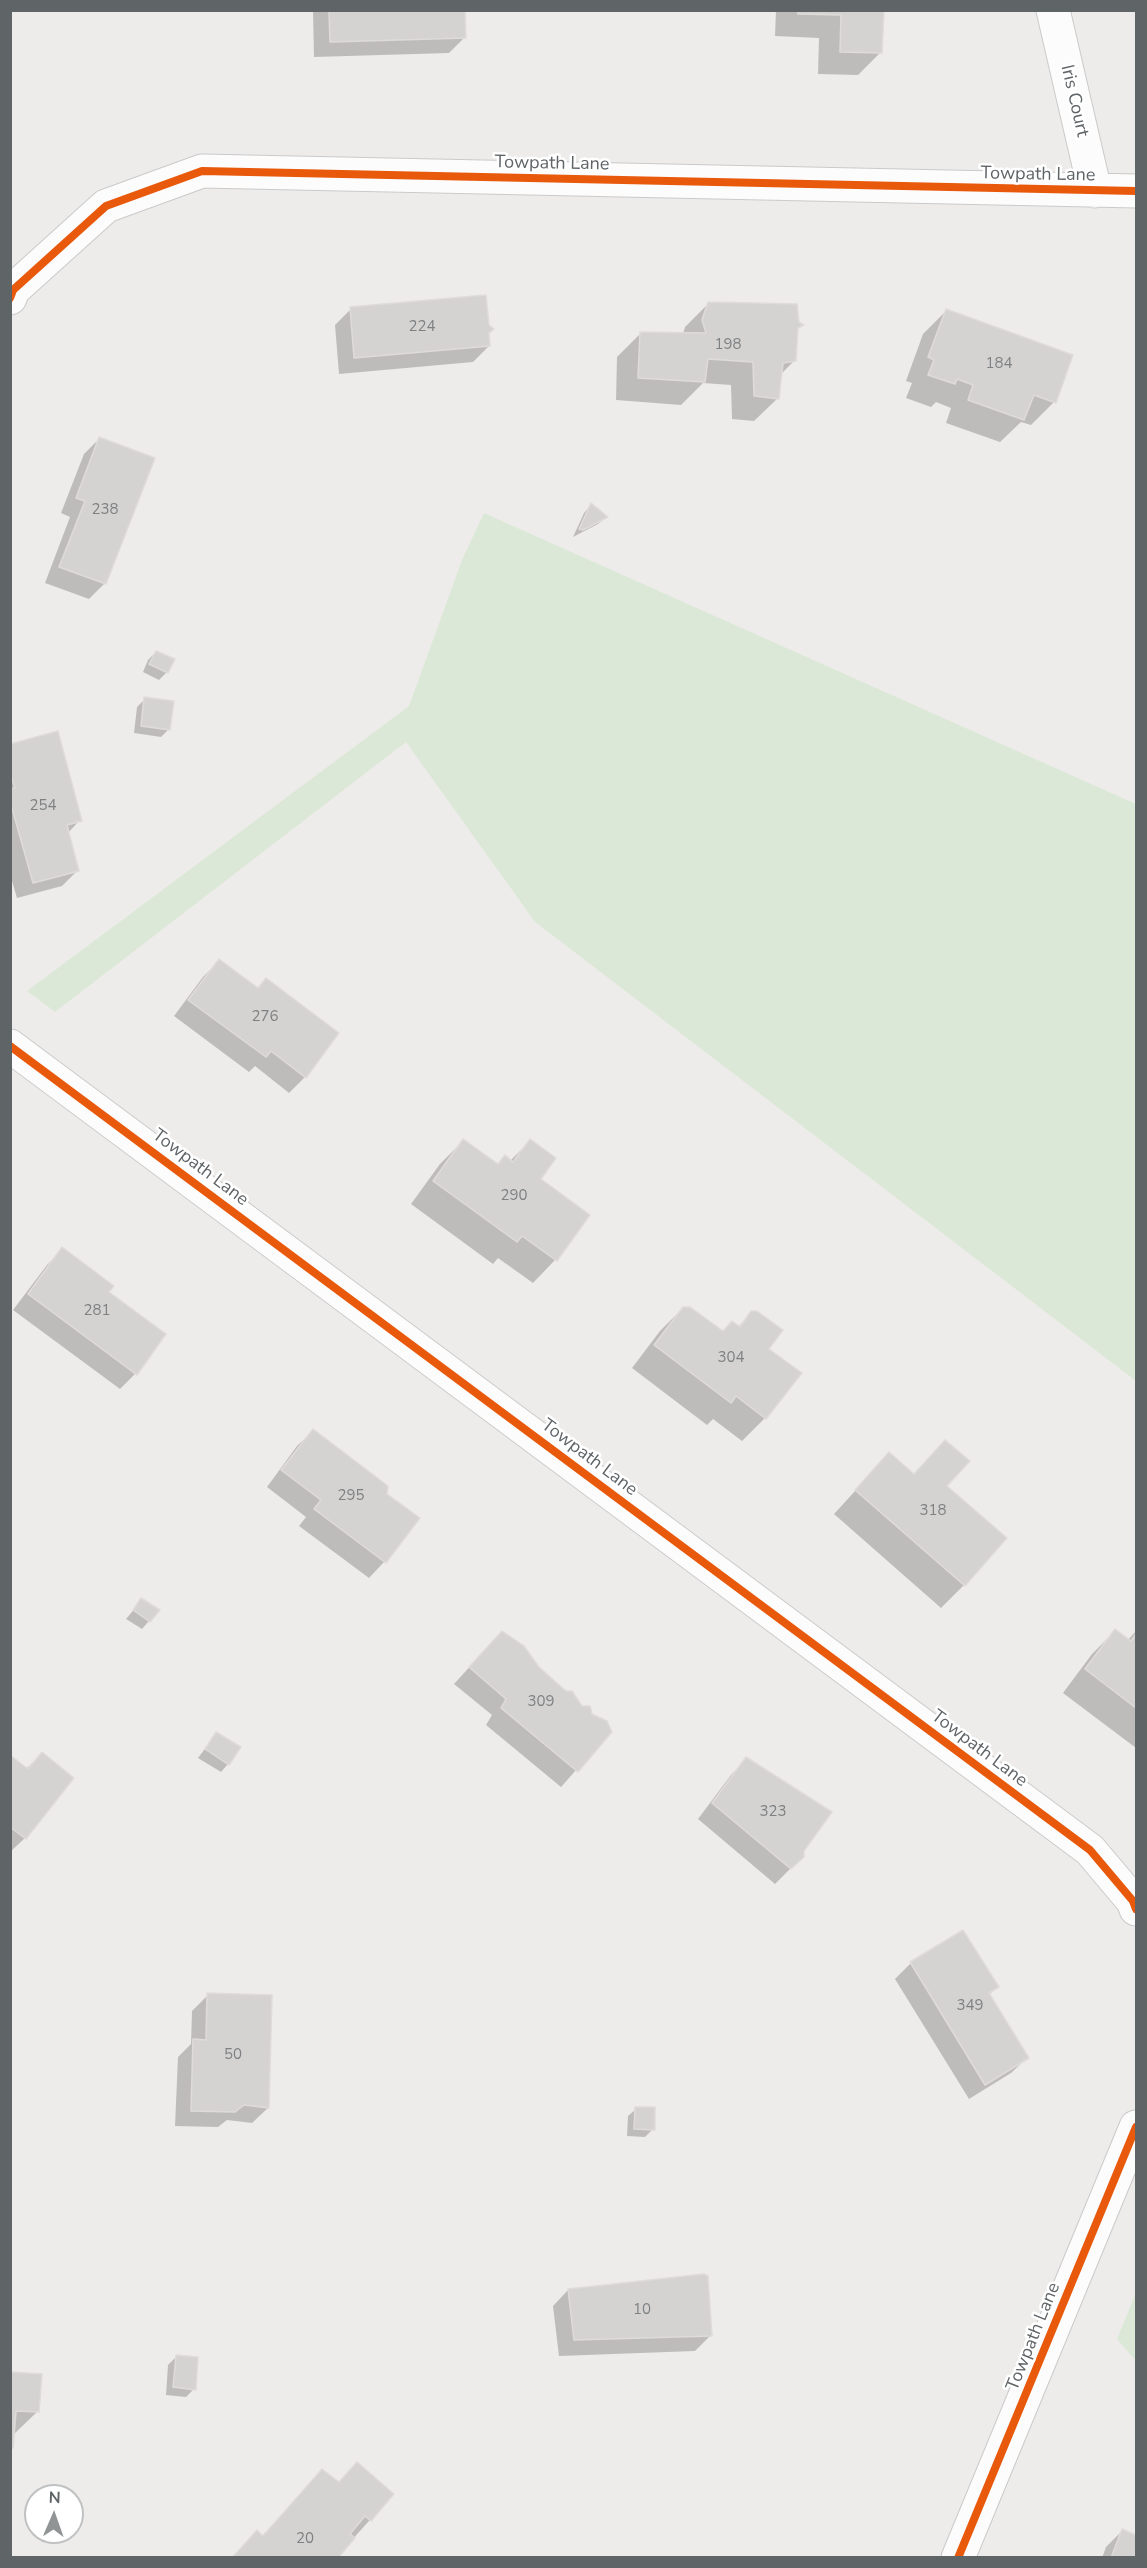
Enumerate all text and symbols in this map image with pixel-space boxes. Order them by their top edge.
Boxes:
street label: Iris Court [1055,63,1093,139]
street label: Towpath Lane [494,152,610,176]
street label: Towpath Lane [980,163,1096,187]
house number: 224 [409,318,435,336]
house number: 198 [715,336,741,354]
house number: 184 [986,355,1012,373]
house number: 238 [92,501,118,519]
house number: 254 [30,797,56,815]
house number: 276 [252,1008,278,1026]
street label: Towpath Lane [148,1125,252,1211]
house number: 290 [501,1187,527,1205]
house number: 281 [84,1302,110,1320]
house number: 304 [718,1349,744,1367]
street label: Towpath Lane [537,1415,641,1501]
house number: 295 [338,1487,364,1505]
house number: 318 [920,1502,946,1520]
house number: 309 [528,1693,554,1711]
street label: Towpath Lane [927,1706,1031,1792]
house number: 323 [760,1803,786,1821]
house number: 349 [957,1997,983,2015]
house number: 50 [224,2046,242,2064]
street label: Towpath Lane [1002,2280,1066,2394]
house number: 10 [633,2301,651,2319]
north arrow [24,2484,84,2544]
text: N [48,2487,61,2509]
house number: 20 [296,2530,314,2548]

